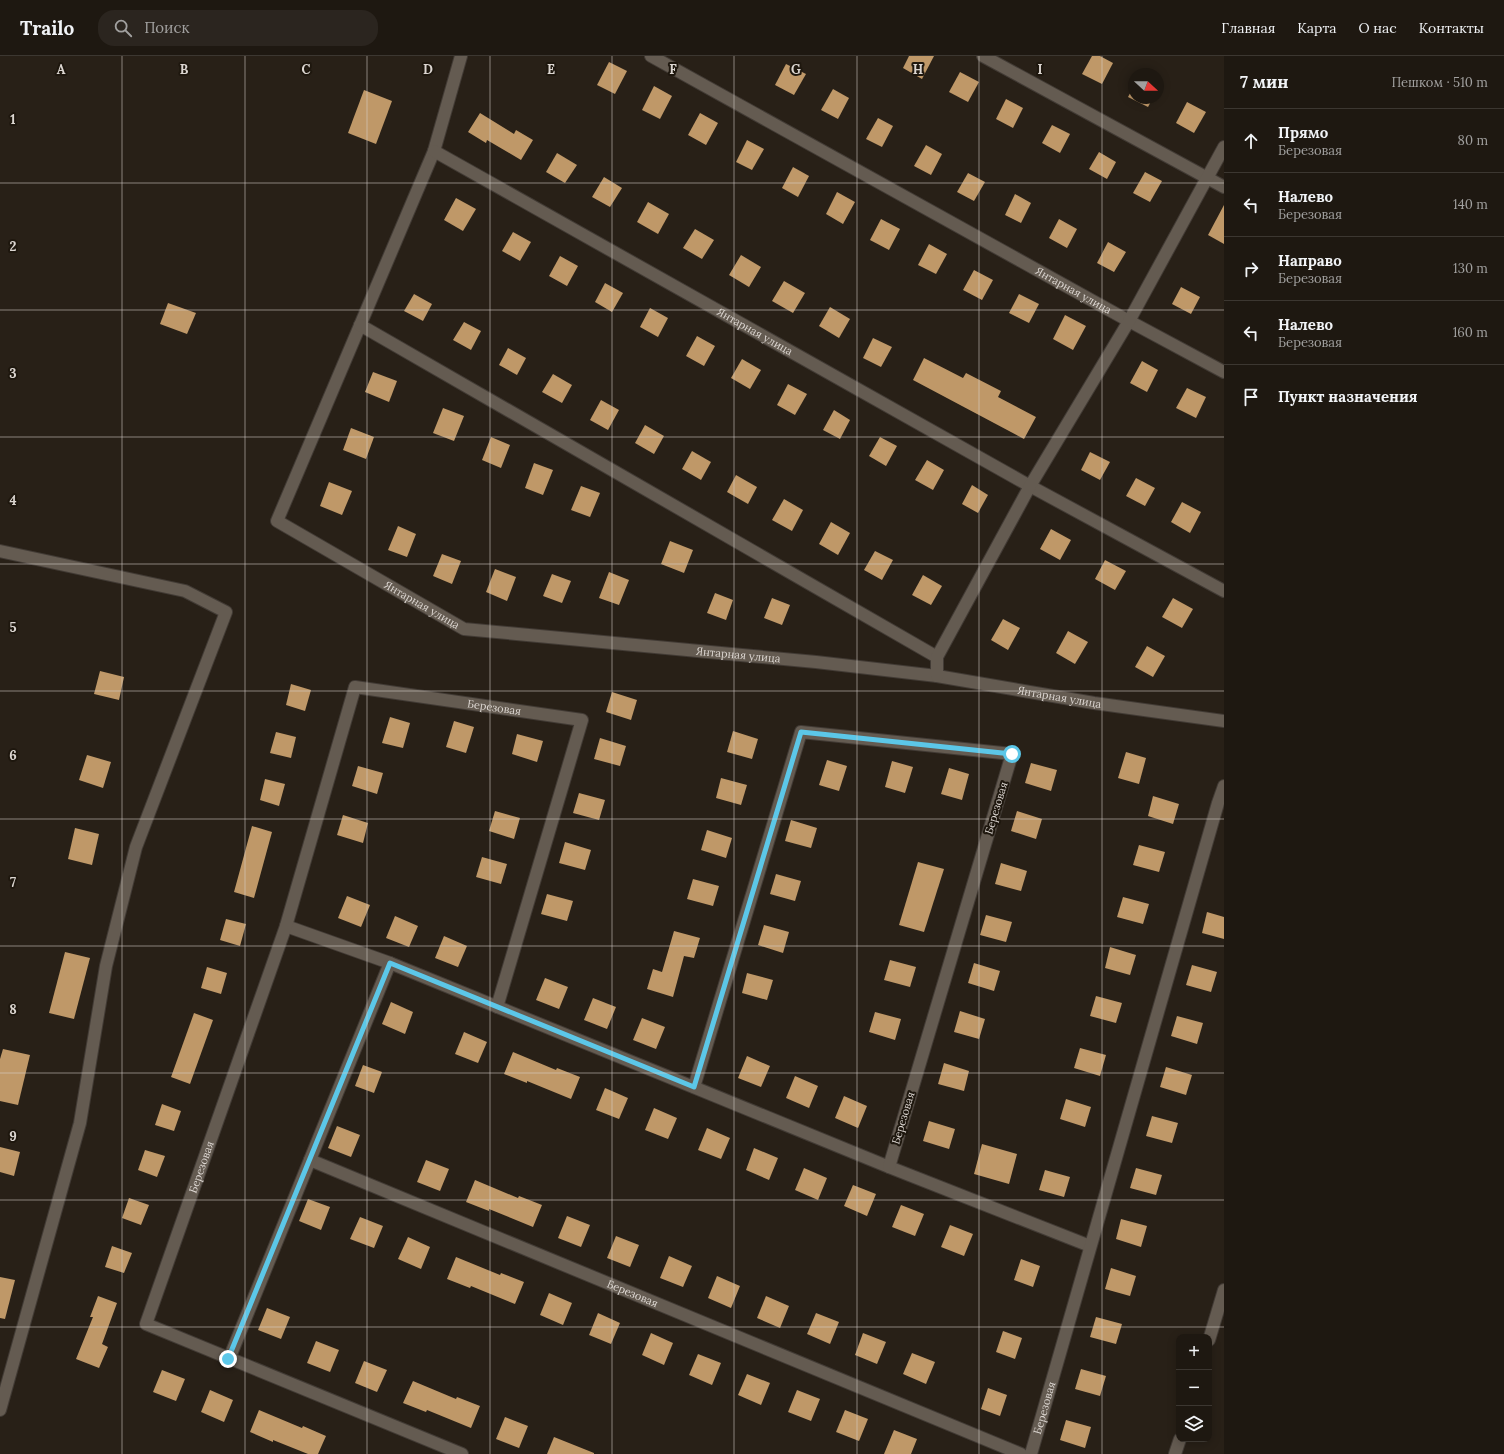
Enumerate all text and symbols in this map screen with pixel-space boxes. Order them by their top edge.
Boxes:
search box [98,10,378,46]
text: Trailo [20,16,74,40]
icon: search [112,17,134,39]
text: Поиск [144,18,189,37]
text: Главная [1221,19,1275,37]
text: Карта [1297,19,1337,37]
text: О нас [1359,19,1397,37]
text: Контакты [1419,19,1484,37]
text: A [57,61,66,78]
text: B [180,61,189,78]
text: C [302,61,311,78]
text: D [423,61,433,78]
text: E [547,61,555,78]
text: F [669,61,677,78]
text: G [791,61,801,78]
text: H [913,61,923,78]
text: I [1037,61,1043,78]
north arrow [1128,68,1164,104]
text: 7 мин [1240,71,1289,93]
text: Пешком · 510 m [1391,74,1488,91]
text: 1 [10,111,16,128]
text: Прямо [1278,123,1328,142]
icon: ahead [1240,130,1262,152]
text: 80 m [1458,132,1488,149]
text: Березовая [1278,142,1342,159]
text: Налево [1278,187,1333,206]
icon: left [1240,194,1262,216]
text: 140 m [1453,196,1488,213]
text: Березовая [1278,206,1342,223]
text: 2 [10,238,17,255]
text: Направо [1278,251,1342,270]
icon: right [1240,258,1262,280]
text: 130 m [1453,260,1488,277]
street label: Янтарная улица [1033,263,1114,317]
text: Березовая [1278,270,1342,287]
street label: Янтарная улица [714,304,796,358]
text: Налево [1278,315,1333,334]
icon: left [1240,322,1262,344]
text: 160 m [1453,324,1488,341]
text: Березовая [1278,334,1342,351]
text: 3 [9,365,17,382]
icon: arrive [1240,386,1262,408]
text: Пункт назначения [1278,387,1418,406]
text: 4 [9,492,17,509]
street label: Янтарная улица [382,577,462,632]
text: 5 [9,619,17,636]
street label: Янтарная улица [695,644,781,666]
street label: Янтарная улица [1016,683,1102,711]
street label: Березовая [466,696,522,718]
route start [1003,745,1021,763]
text: 6 [9,747,17,764]
street label: Березовая [981,780,1011,836]
text: 7 [10,874,16,891]
text: 8 [9,1001,17,1018]
street label: Березовая [888,1090,918,1146]
text: 9 [9,1128,17,1145]
street label: Березовая [186,1139,217,1195]
street label: Березовая [605,1277,660,1310]
map controls [1176,1334,1212,1442]
button: + [1176,1334,1212,1370]
route end [219,1350,237,1368]
button: − [1176,1370,1212,1406]
street label: Березовая [1030,1380,1058,1436]
button: layers [1176,1406,1212,1442]

